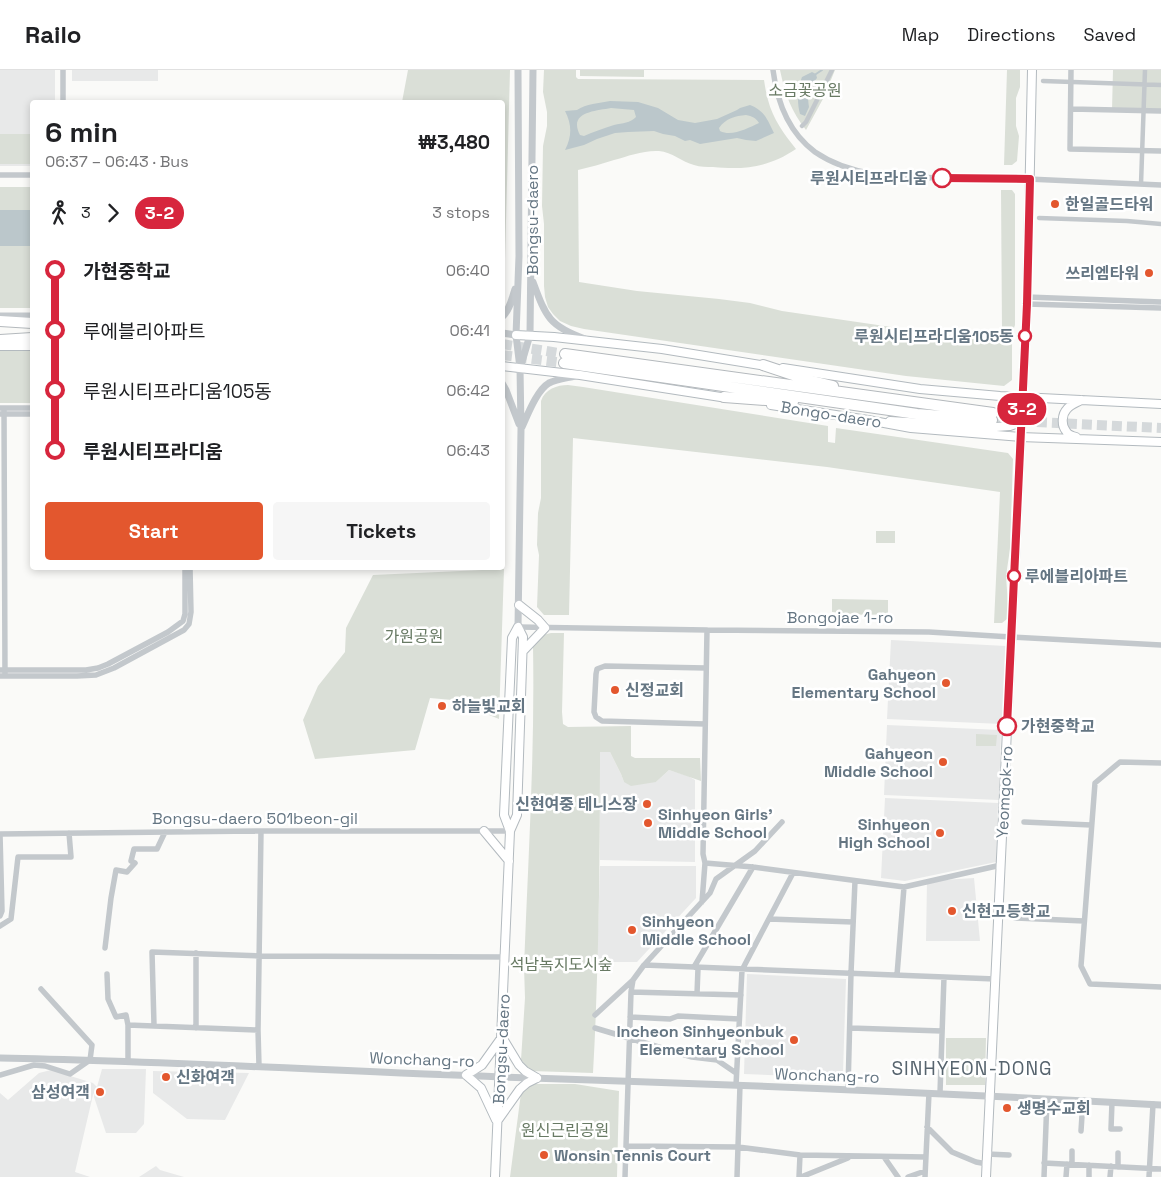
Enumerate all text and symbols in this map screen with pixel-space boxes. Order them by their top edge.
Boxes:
text: Railo [25,19,82,50]
text: Map [902,23,939,46]
text: Directions [967,23,1056,46]
text: Saved [1084,23,1136,46]
park label: 소금꽃공원 [768,80,842,101]
text: 6 min [45,114,118,150]
text: ₩3,480 [418,130,490,155]
text: 06:37 – 06:43 · Bus [45,151,189,172]
street label: Bongsu-daero [522,165,543,275]
place label: 루원시티프라디움 [810,168,928,189]
marker: 루원시티프라디움 [932,168,952,188]
place label: 한일골드타워 [1065,194,1153,215]
marker: 한일골드타워 [1049,198,1061,210]
icon: walk [45,199,73,227]
icon: forward [99,199,127,227]
text: 3-2 [145,201,174,224]
text: 3 [81,202,91,223]
text: 3 stops [432,202,490,223]
text: 가현중학교 [83,259,170,284]
text: 06:40 [446,260,490,281]
place label: 쓰리엠타워 [1065,263,1139,284]
marker: 쓰리엠타워 [1143,267,1155,279]
text: 루에블리아파트 [83,319,205,344]
text: 06:41 [450,320,490,341]
place label: 루원시티프라디움105동 [854,326,1014,347]
marker: 루원시티프라디움105동 [1018,329,1032,343]
text: 루원시티프라디움105동 [83,379,272,404]
text: 06:42 [446,380,490,401]
line badge: 3-2 [993,393,1051,425]
street label: Bongo-daero [779,396,883,433]
text: 3-2 [1007,397,1037,420]
text: 루원시티프라디움 [83,439,223,464]
text: 06:43 [446,440,490,461]
button: Start [45,502,263,560]
button: Tickets [273,502,490,560]
place label: 루에블리아파트 [1025,566,1128,587]
marker: 루에블리아파트 [1007,569,1021,583]
street label: Bongojae 1-ro [787,607,893,628]
park label: 가원공원 [385,626,443,647]
place label: Gahyeon Elementary School [792,664,936,703]
marker: Gahyeon Elementary School [940,677,952,689]
place label: 신정교회 [625,680,684,701]
marker: 신정교회 [609,684,621,696]
place label: 하늘빛교회 [452,696,526,717]
marker: 하늘빛교회 [436,700,448,712]
marker: 가현중학교 [997,716,1017,736]
place label: 가현중학교 [1021,716,1095,737]
place label: Gahyeon Middle School [824,743,933,782]
street label: Yeomgok-ro [992,745,1017,839]
marker: Gahyeon Middle School [937,756,949,768]
place label: 신현여중 테니스장 [515,794,637,815]
marker: 신현여중 테니스장 [641,798,653,810]
place label: Sinhyeon Girls' Middle School [658,804,773,843]
street label: Bongsu-daero 501beon-gil [152,808,358,829]
place label: Sinhyeon High School [838,814,930,853]
marker: Sinhyeon Girls' Middle School [642,817,654,829]
marker: Sinhyeon High School [934,827,946,839]
place label: 신현고등학교 [962,901,1051,922]
marker: 신현고등학교 [946,905,958,917]
place label: Sinhyeon Middle School [642,911,751,950]
marker: Sinhyeon Middle School [626,924,638,936]
park label: 석남녹지도시숲 [509,954,613,975]
street label: Bongsu-daero [488,993,515,1105]
place label: Incheon Sinhyeonbuk Elementary School [616,1021,784,1060]
marker: Incheon Sinhyeonbuk Elementary School [788,1034,800,1046]
street label: Wonchang-ro [369,1047,475,1072]
district label: SINHYEON-DONG [891,1056,1053,1081]
street label: Wonchang-ro [774,1063,880,1088]
place label: 신화여객 [176,1067,235,1088]
marker: 신화여객 [160,1071,172,1083]
place label: 삼성여객 [31,1082,90,1103]
marker: 삼성여객 [94,1086,106,1098]
place label: 생명수교회 [1017,1098,1091,1119]
marker: 생명수교회 [1001,1102,1013,1114]
park label: 원신근린공원 [521,1120,609,1141]
place label: Wonsin Tennis Court [554,1145,711,1166]
marker: Wonsin Tennis Court [538,1149,550,1161]

